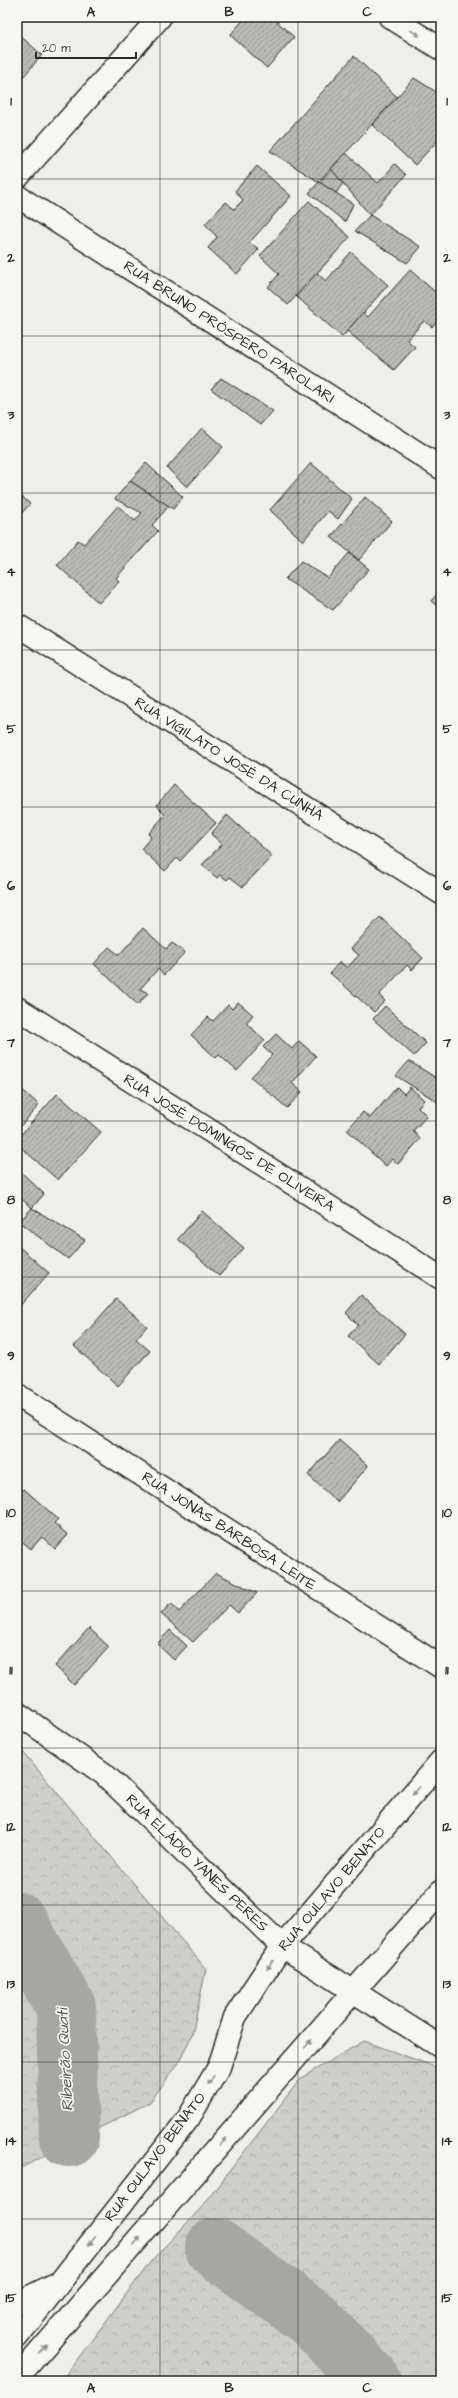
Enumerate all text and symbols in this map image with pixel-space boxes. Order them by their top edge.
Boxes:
text: A [87,3,96,21]
text: B [224,3,234,21]
text: C [362,3,372,21]
one-way arrow [410,29,420,37]
scale bar [36,34,136,60]
text: 20 m [42,40,71,57]
text: 1 [10,92,12,110]
text: 1 [446,92,448,110]
text: 2 [6,249,15,267]
text: 2 [442,249,451,267]
street label: RUA BRUNO PRÓSPERO PAROLARI [119,256,339,408]
text: 3 [7,406,15,424]
text: 3 [443,406,451,424]
text: 4 [7,563,16,581]
text: 4 [443,563,452,581]
street label: RUA VIGILATO JOSÉ DA CUNHA [130,692,328,826]
text: 5 [6,720,16,738]
text: 5 [442,720,452,738]
text: 6 [7,877,16,895]
text: 6 [443,877,452,895]
text: 7 [6,1034,16,1052]
text: 7 [442,1034,452,1052]
street label: RUA JOSÉ DOMINGOS DE OLIVEIRA [119,1069,339,1217]
text: 8 [7,1191,16,1209]
text: 8 [443,1191,452,1209]
text: 9 [7,1347,15,1365]
text: 9 [443,1347,451,1365]
street label: RUA JONAS BARBOSA LEITE [138,1467,320,1595]
text: 10 [6,1504,17,1522]
text: 10 [442,1504,453,1522]
text: 11 [9,1661,13,1679]
text: 11 [445,1661,449,1679]
one-way arrow [411,1785,420,1796]
street label: RUA ELÁDIO YANES PERES [121,1789,273,1937]
text: 12 [6,1818,16,1836]
text: 12 [442,1818,452,1836]
street label: RUA OULAVO BENATO [274,1822,390,1956]
one-way arrow [266,1960,273,1971]
text: 13 [7,1975,16,1993]
text: 13 [443,1975,452,1993]
water label: Ribeirão Quati [51,2006,79,2112]
one-way arrow [303,2040,312,2049]
one-way arrow [208,2074,215,2086]
street label: RUA OULAVO BENATO [99,2088,211,2226]
text: 14 [6,2132,16,2150]
text: 14 [442,2132,452,2150]
one-way arrow [218,2137,227,2148]
one-way arrow [88,2235,97,2246]
one-way arrow [133,2235,142,2246]
text: 15 [6,2289,17,2307]
text: 15 [442,2289,453,2307]
one-way arrow [38,2344,47,2354]
text: A [87,2379,96,2397]
text: B [224,2379,234,2397]
text: C [362,2379,372,2397]

